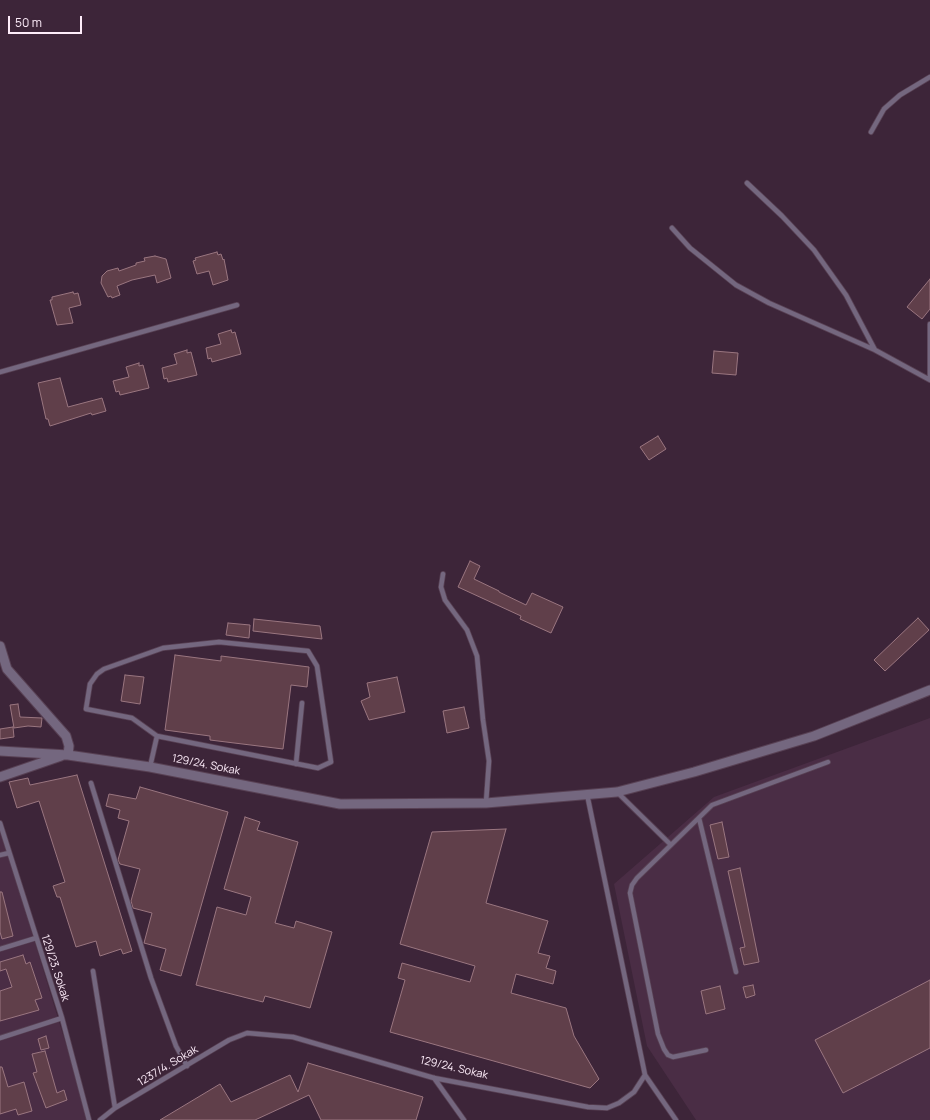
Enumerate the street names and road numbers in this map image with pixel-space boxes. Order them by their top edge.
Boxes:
street label: 129/24. Sokak [171,752,241,778]
street label: 129/23. Sokak [38,933,72,1003]
street label: 1237/4. Sokak [135,1043,201,1089]
street label: 129/24. Sokak [419,1054,489,1082]

